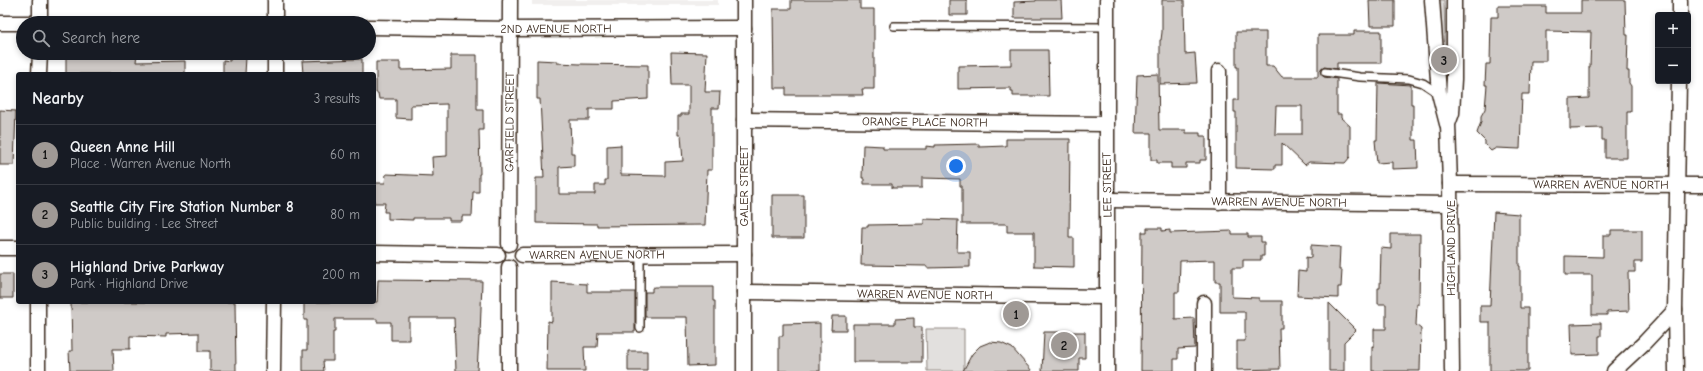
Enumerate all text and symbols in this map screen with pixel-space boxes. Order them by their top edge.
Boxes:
map controls [1655,12,1691,84]
button: + [1655,12,1691,48]
search box [16,16,376,60]
street label: 2ND AVENUE NORTH [500,22,612,36]
icon: search [30,27,52,49]
text: Search here [62,29,140,47]
pin: 3 [1431,45,1457,75]
button: − [1655,48,1691,84]
street label: GARFIELD STREET [502,71,517,172]
text: Nearby [32,89,83,108]
text: 3 results [314,91,360,106]
street label: ORANGE PLACE NORTH [862,114,988,130]
text: Queen Anne Hill [70,138,175,156]
street label: GALER STREET [737,145,751,226]
text: 1 [42,147,48,162]
text: 60 m [330,147,360,162]
street label: LEE STREET [1099,152,1115,218]
text: Place · Warren Avenue North [70,156,231,171]
your location [946,156,966,176]
street label: WARREN AVENUE NORTH [1533,177,1669,192]
street label: WARREN AVENUE NORTH [1211,194,1347,210]
text: Seattle City Fire Station Number 8 [70,198,294,216]
street label: HIGHLAND DRIVE [1444,200,1458,296]
text: 2 [42,207,48,222]
text: 80 m [330,207,360,222]
text: Public building · Lee Street [70,216,218,231]
street label: WARREN AVENUE NORTH [529,247,665,262]
text: Highland Drive Parkway [70,258,224,276]
text: 3 [42,267,48,282]
text: 200 m [322,267,360,282]
text: Park · Highland Drive [70,276,188,291]
street label: WARREN AVENUE NORTH [857,287,993,302]
pin: 1 [1003,299,1029,329]
pin: 2 [1051,330,1077,360]

